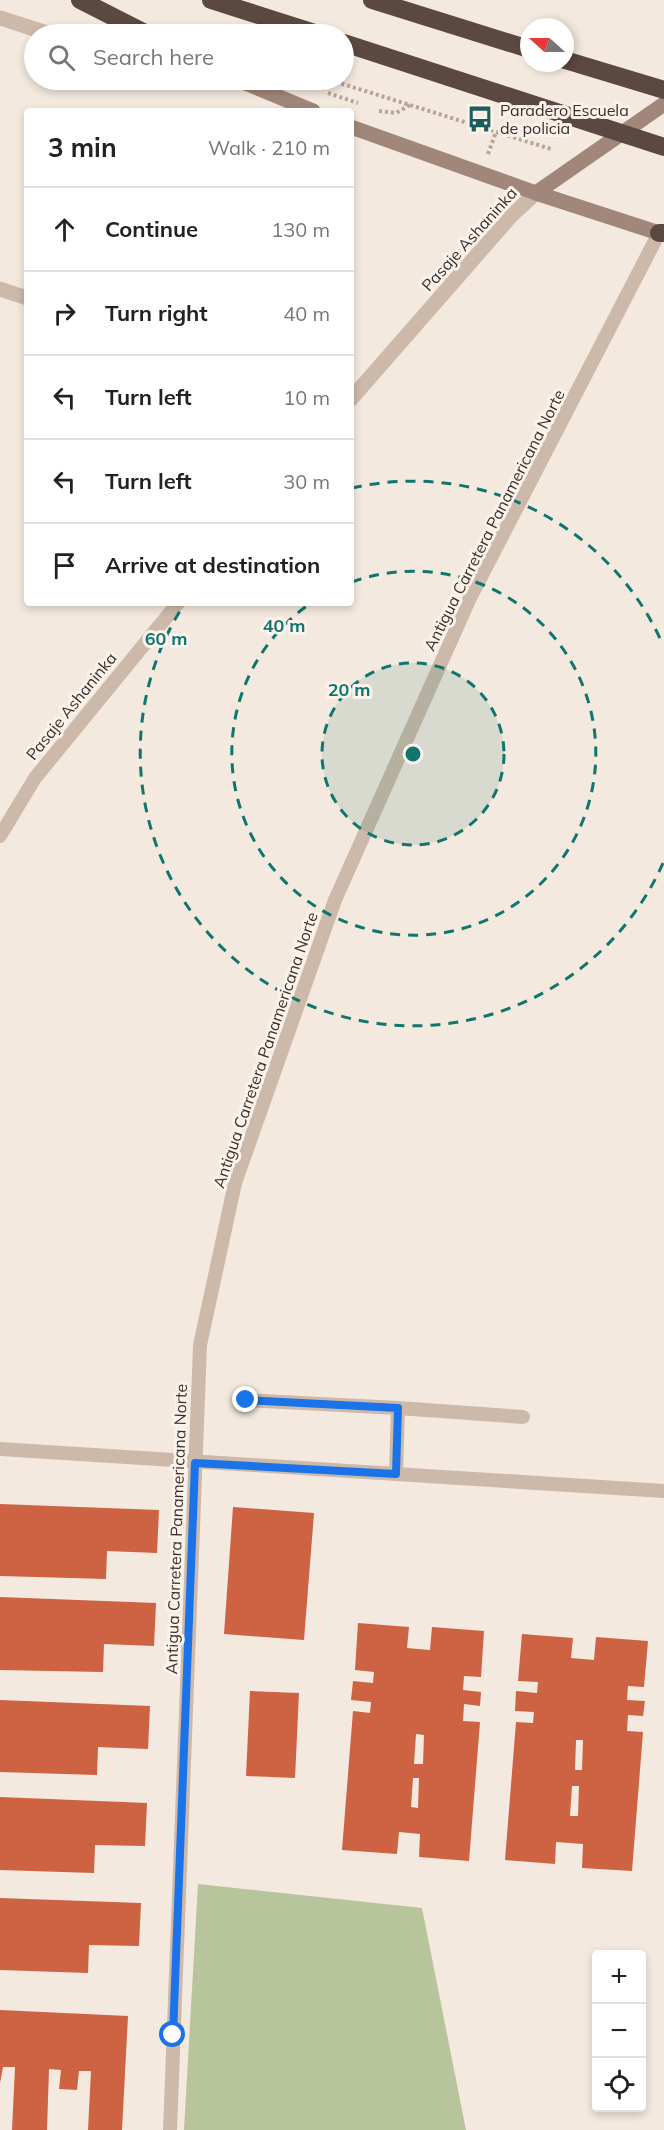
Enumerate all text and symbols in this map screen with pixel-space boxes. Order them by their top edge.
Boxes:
north arrow [520,18,574,72]
search box [24,24,354,90]
icon: search [45,41,78,74]
text: Search here [93,43,214,71]
place label: Paradero Escuela de policia [500,100,629,138]
bus stop icon: Paradero Escuela de policia [465,104,495,134]
text: 3 min [48,131,117,164]
text: Walk · 210 m [208,135,330,160]
street label: Pasaje Ashaninka [417,183,521,295]
icon: ahead [48,213,81,246]
text: Continue [105,215,198,243]
text: 130 m [271,217,330,242]
icon: right [48,297,81,330]
text: Turn right [105,299,208,327]
text: 40 m [283,301,330,326]
icon: left [48,381,81,414]
text: Turn left [105,383,192,411]
text: 10 m [283,385,330,410]
street label: Antigua Carretera Panamericana Norte [419,386,569,654]
icon: left [48,465,81,498]
text: Turn left [105,467,192,495]
text: 30 m [283,469,330,494]
icon: arrive [48,549,81,582]
text: Arrive at destination [105,551,320,579]
text: 40 m [263,614,305,637]
text: 60 m [145,627,187,650]
street label: Pasaje Ashaninka [21,648,121,764]
text: 20 m [328,678,370,701]
centre of rings [403,744,423,764]
street label: Antigua Carretera Panamericana Norte [208,909,322,1191]
street label: Antigua Carretera Panamericana Norte [161,1383,191,1675]
route end [232,1386,258,1412]
map controls [592,1950,646,2112]
button: + [592,1950,646,2004]
button: − [592,2004,646,2058]
route start [159,2021,185,2047]
button: locate [592,2058,646,2112]

